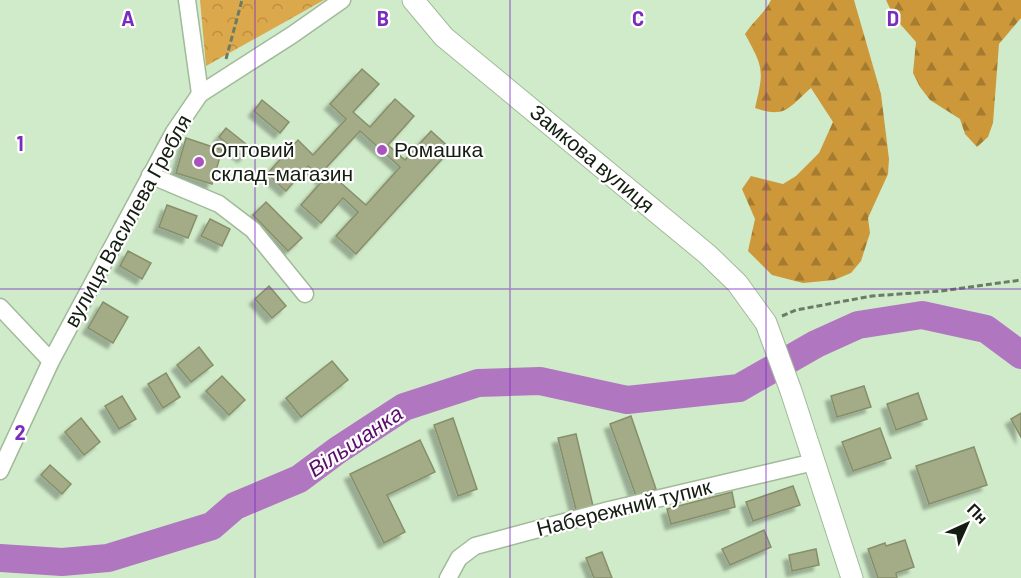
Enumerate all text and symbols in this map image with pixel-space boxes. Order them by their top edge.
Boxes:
text: A [121,6,135,30]
text: B [377,6,389,30]
text: C [632,6,644,30]
text: D [887,6,899,30]
street label: Замкова вулиця [526,99,660,217]
street label: вулиця Василева Гребля [58,110,196,331]
text: 1 [16,131,24,155]
place label: Оптовий склад-магазин [211,136,353,185]
place label: Ромашка [394,136,483,161]
marker: Ромашка [375,143,389,157]
marker: Оптовий склад-магазин [192,155,206,169]
water label: Вільшанка [302,399,407,481]
text: 2 [14,420,26,444]
street label: Набережний тупик [534,473,714,540]
north arrow [937,494,997,554]
text: Пн [964,499,992,527]

